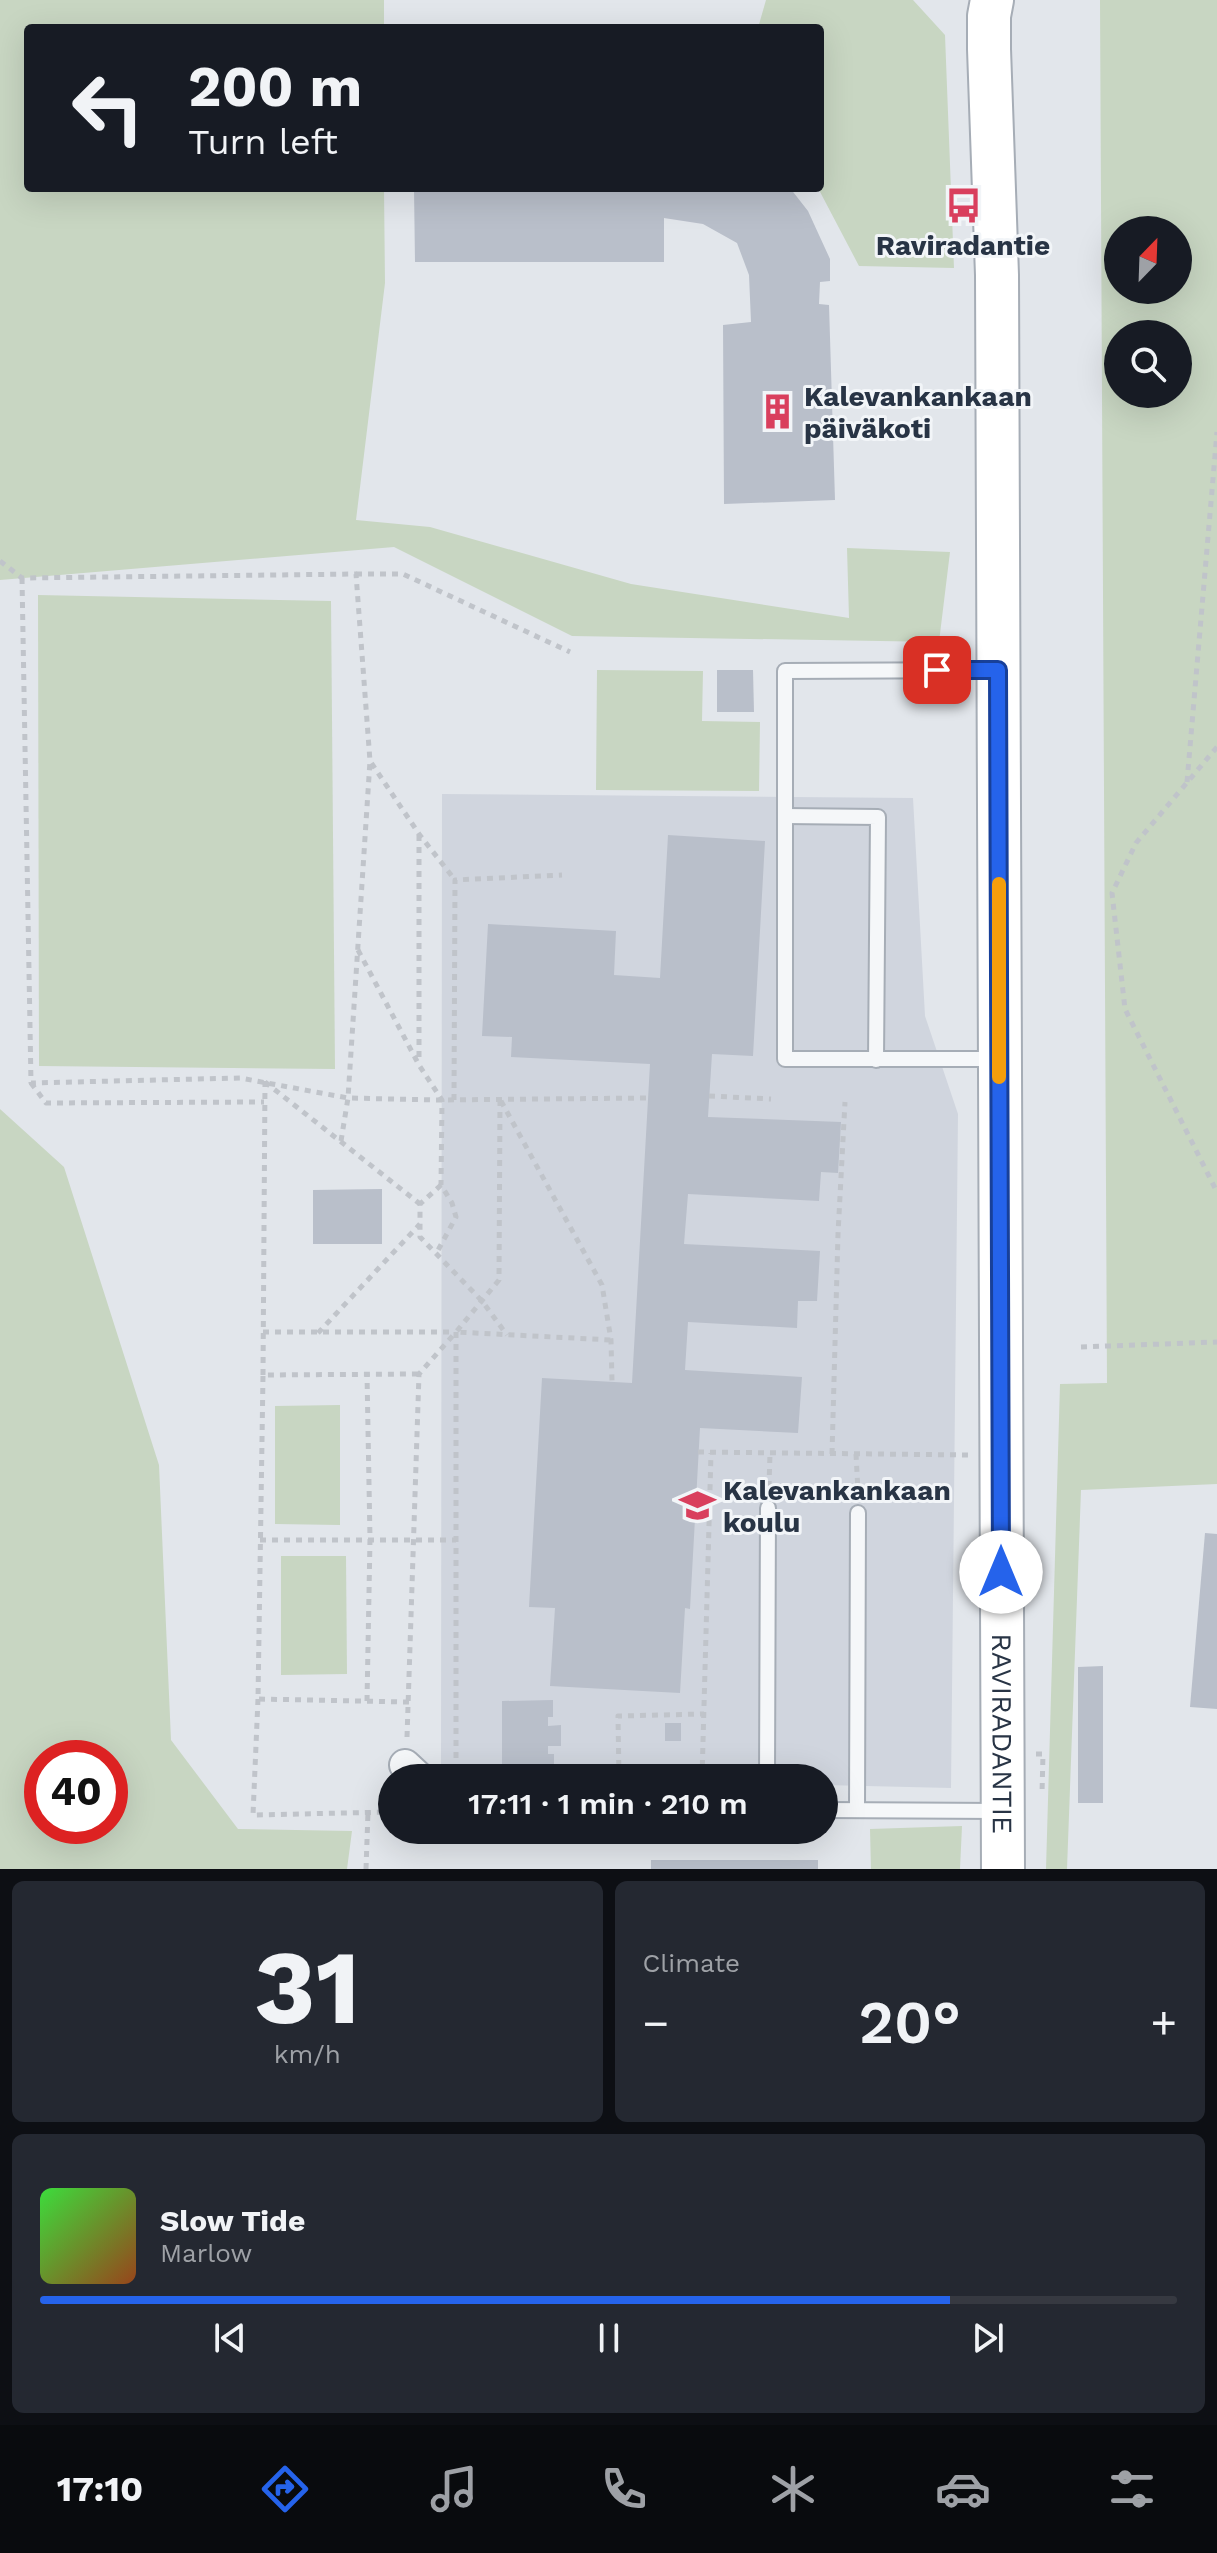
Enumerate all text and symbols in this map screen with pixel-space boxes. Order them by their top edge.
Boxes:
text: 200 m [188,54,362,120]
icon: left [56,56,160,160]
text: Turn left [188,121,338,163]
bus stop icon: Raviradantie [944,186,982,224]
north arrow [1104,216,1192,304]
map controls [1104,216,1192,408]
place label: Raviradantie [876,229,1050,262]
button: search [1104,320,1192,408]
place label: Kalevankankaan päiväkoti [804,380,1032,445]
building icon: Kalevankankaan päiväkoti [759,393,797,431]
pin [903,636,971,704]
icon: arrive [915,648,959,692]
place label: Kalevankankaan koulu [723,1474,951,1539]
school or university icon: Kalevankankaan koulu [678,1487,716,1525]
position arrow [959,1530,1043,1614]
street label: RAVIRADANTIE [985,1633,1019,1834]
speed limit sign: 40 [24,1740,128,1844]
text: 17:11 · 1 min · 210 m [468,1786,748,1821]
text: 31 [254,1926,361,2048]
text: Climate [643,1948,740,1978]
text: 20° [858,1987,961,2058]
text: − [643,1997,669,2049]
text: + [1150,1997,1177,2049]
text: km/h [274,2039,341,2069]
text: Slow Tide [160,2203,305,2238]
text: Marlow [160,2238,252,2268]
icon: previous [208,2316,252,2360]
icon: pause [587,2316,631,2360]
icon: next [966,2316,1010,2360]
icon: directions [257,2461,313,2517]
icon: music [426,2461,482,2517]
icon: phone [596,2461,652,2517]
icon: climate [765,2461,821,2517]
icon: car [935,2461,991,2517]
icon: filters [1104,2461,1160,2517]
text: 17:10 [57,2468,143,2510]

